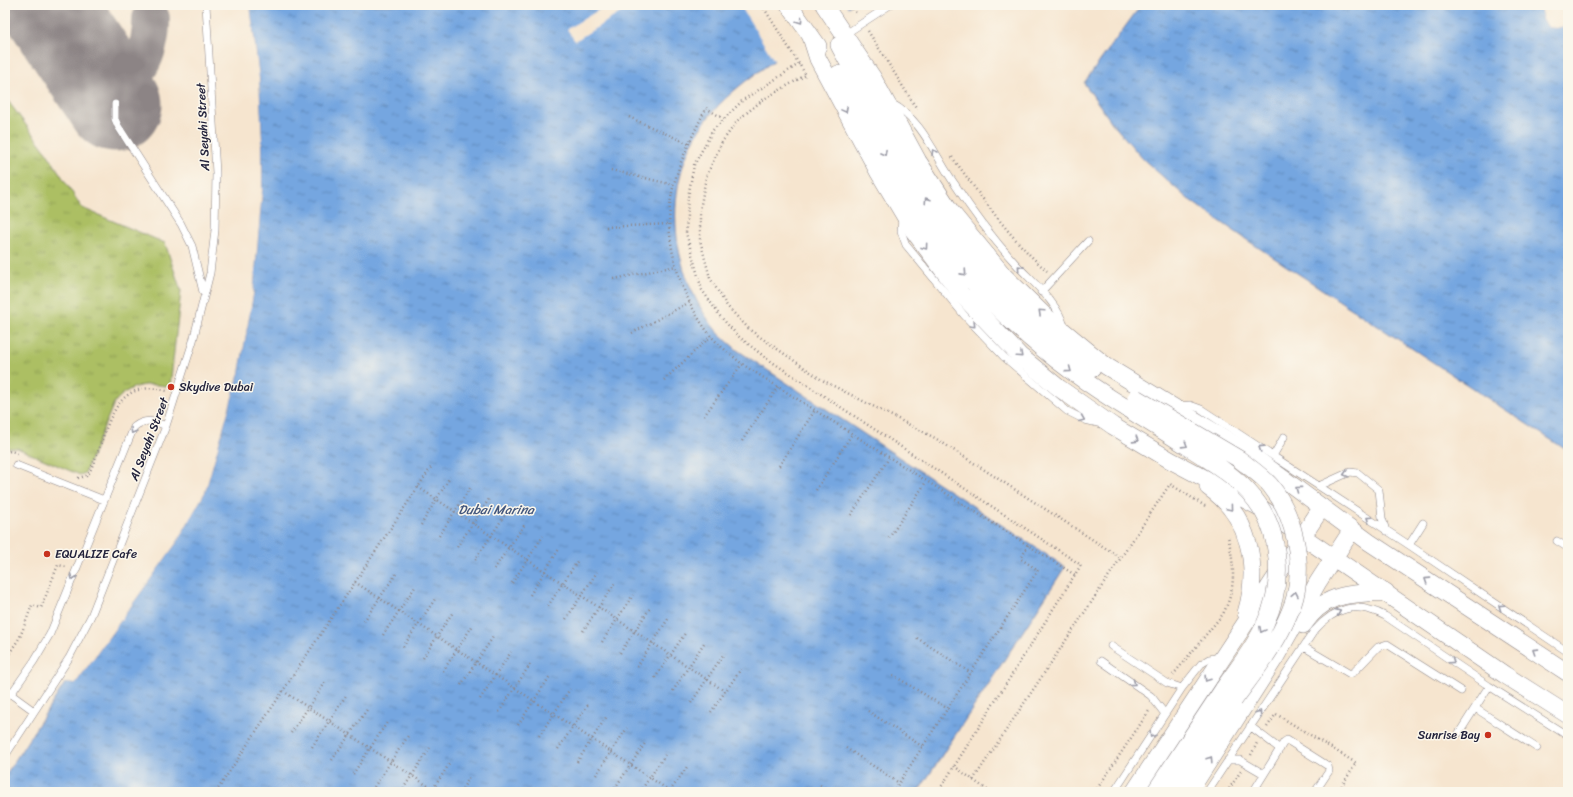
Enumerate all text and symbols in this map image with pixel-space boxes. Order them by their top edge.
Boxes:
one-way arrow [795,17,803,24]
street label: Al Seyahi Street [190,81,216,172]
one-way arrow [841,106,848,114]
one-way arrow [880,149,887,156]
one-way arrow [932,149,939,156]
one-way arrow [925,197,932,204]
one-way arrow [920,242,927,249]
one-way arrow [1017,265,1024,273]
one-way arrow [960,268,967,275]
one-way arrow [1038,310,1046,317]
one-way arrow [969,320,976,328]
one-way arrow [1015,350,1022,357]
one-way arrow [1065,366,1072,373]
place label: Skydive Dubai [179,376,254,398]
marker: Skydive Dubai [166,382,176,392]
street label: Al Seyahi Street [123,393,175,485]
one-way arrow [1078,414,1085,422]
one-way arrow [130,427,137,434]
one-way arrow [1132,435,1139,442]
one-way arrow [1181,440,1188,447]
one-way arrow [1258,446,1265,453]
one-way arrow [1343,469,1350,478]
one-way arrow [1295,487,1302,494]
water label: Dubai Marina [458,498,535,521]
one-way arrow [1226,503,1233,510]
one-way arrow [1366,517,1373,524]
place label: EQUALIZE Cafe [55,543,137,565]
marker: EQUALIZE Cafe [42,549,52,559]
one-way arrow [70,573,78,581]
one-way arrow [1424,577,1431,585]
one-way arrow [1290,591,1299,597]
one-way arrow [1498,604,1505,612]
one-way arrow [1335,608,1342,616]
one-way arrow [1259,626,1267,633]
one-way arrow [1533,649,1540,656]
one-way arrow [1448,656,1455,663]
one-way arrow [1204,675,1212,682]
one-way arrow [1129,678,1136,685]
one-way arrow [1254,710,1261,717]
place label: Sunrise Bay [1418,724,1481,746]
marker: Sunrise Bay [1483,730,1493,740]
one-way arrow [1149,731,1157,738]
one-way arrow [1205,756,1213,763]

